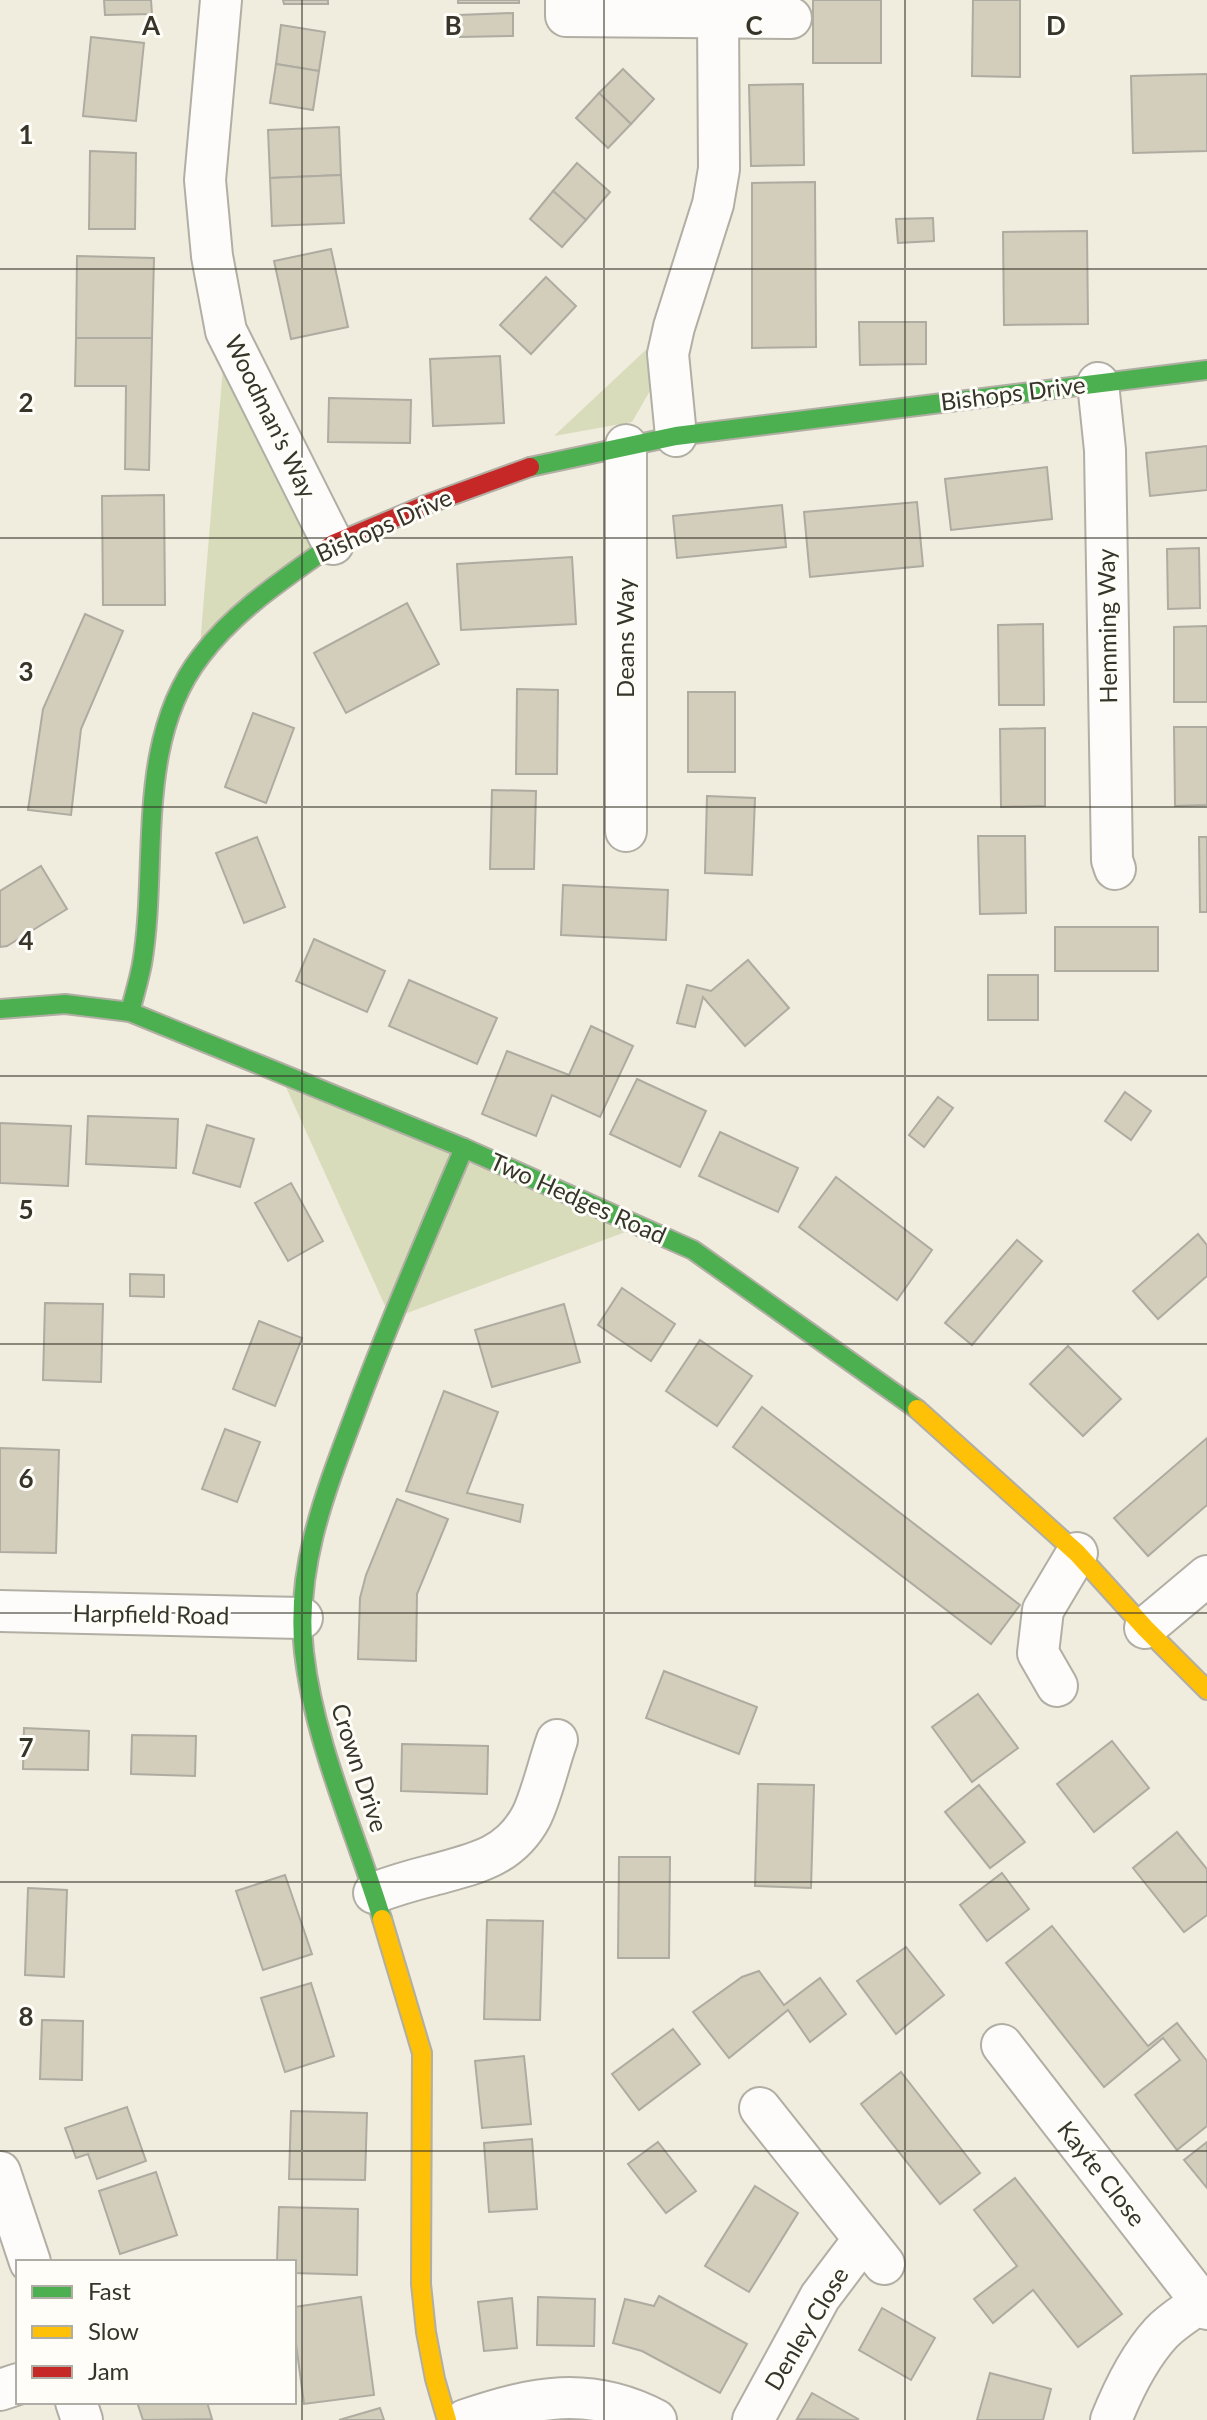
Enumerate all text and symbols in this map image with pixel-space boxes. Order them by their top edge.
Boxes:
text: A [141,9,161,41]
text: B [444,9,462,41]
text: C [745,9,763,41]
text: D [1046,9,1066,41]
text: 1 [18,118,34,150]
street label: Woodman's Way [219,330,324,503]
street label: Bishops Drive [939,369,1087,416]
text: 2 [18,386,34,418]
street label: Bishops Drive [311,482,456,567]
street label: Hemming Way [1091,548,1122,704]
street label: Deans Way [610,577,639,698]
text: 3 [18,655,34,687]
text: 4 [18,924,34,956]
street label: Two Hedges Road [486,1146,671,1249]
text: 5 [18,1193,34,1225]
text: 6 [18,1462,34,1494]
street label: Harpfield Road [72,1598,230,1629]
street label: Crown Drive [326,1700,395,1835]
text: 7 [18,1731,34,1763]
text: 8 [18,2000,34,2032]
street label: Kayte Close [1052,2115,1152,2231]
legend [16,2260,296,2404]
street label: Denley Close [758,2261,854,2395]
text: Fast [88,2276,131,2305]
text: Slow [88,2316,139,2345]
text: Jam [88,2356,129,2385]

